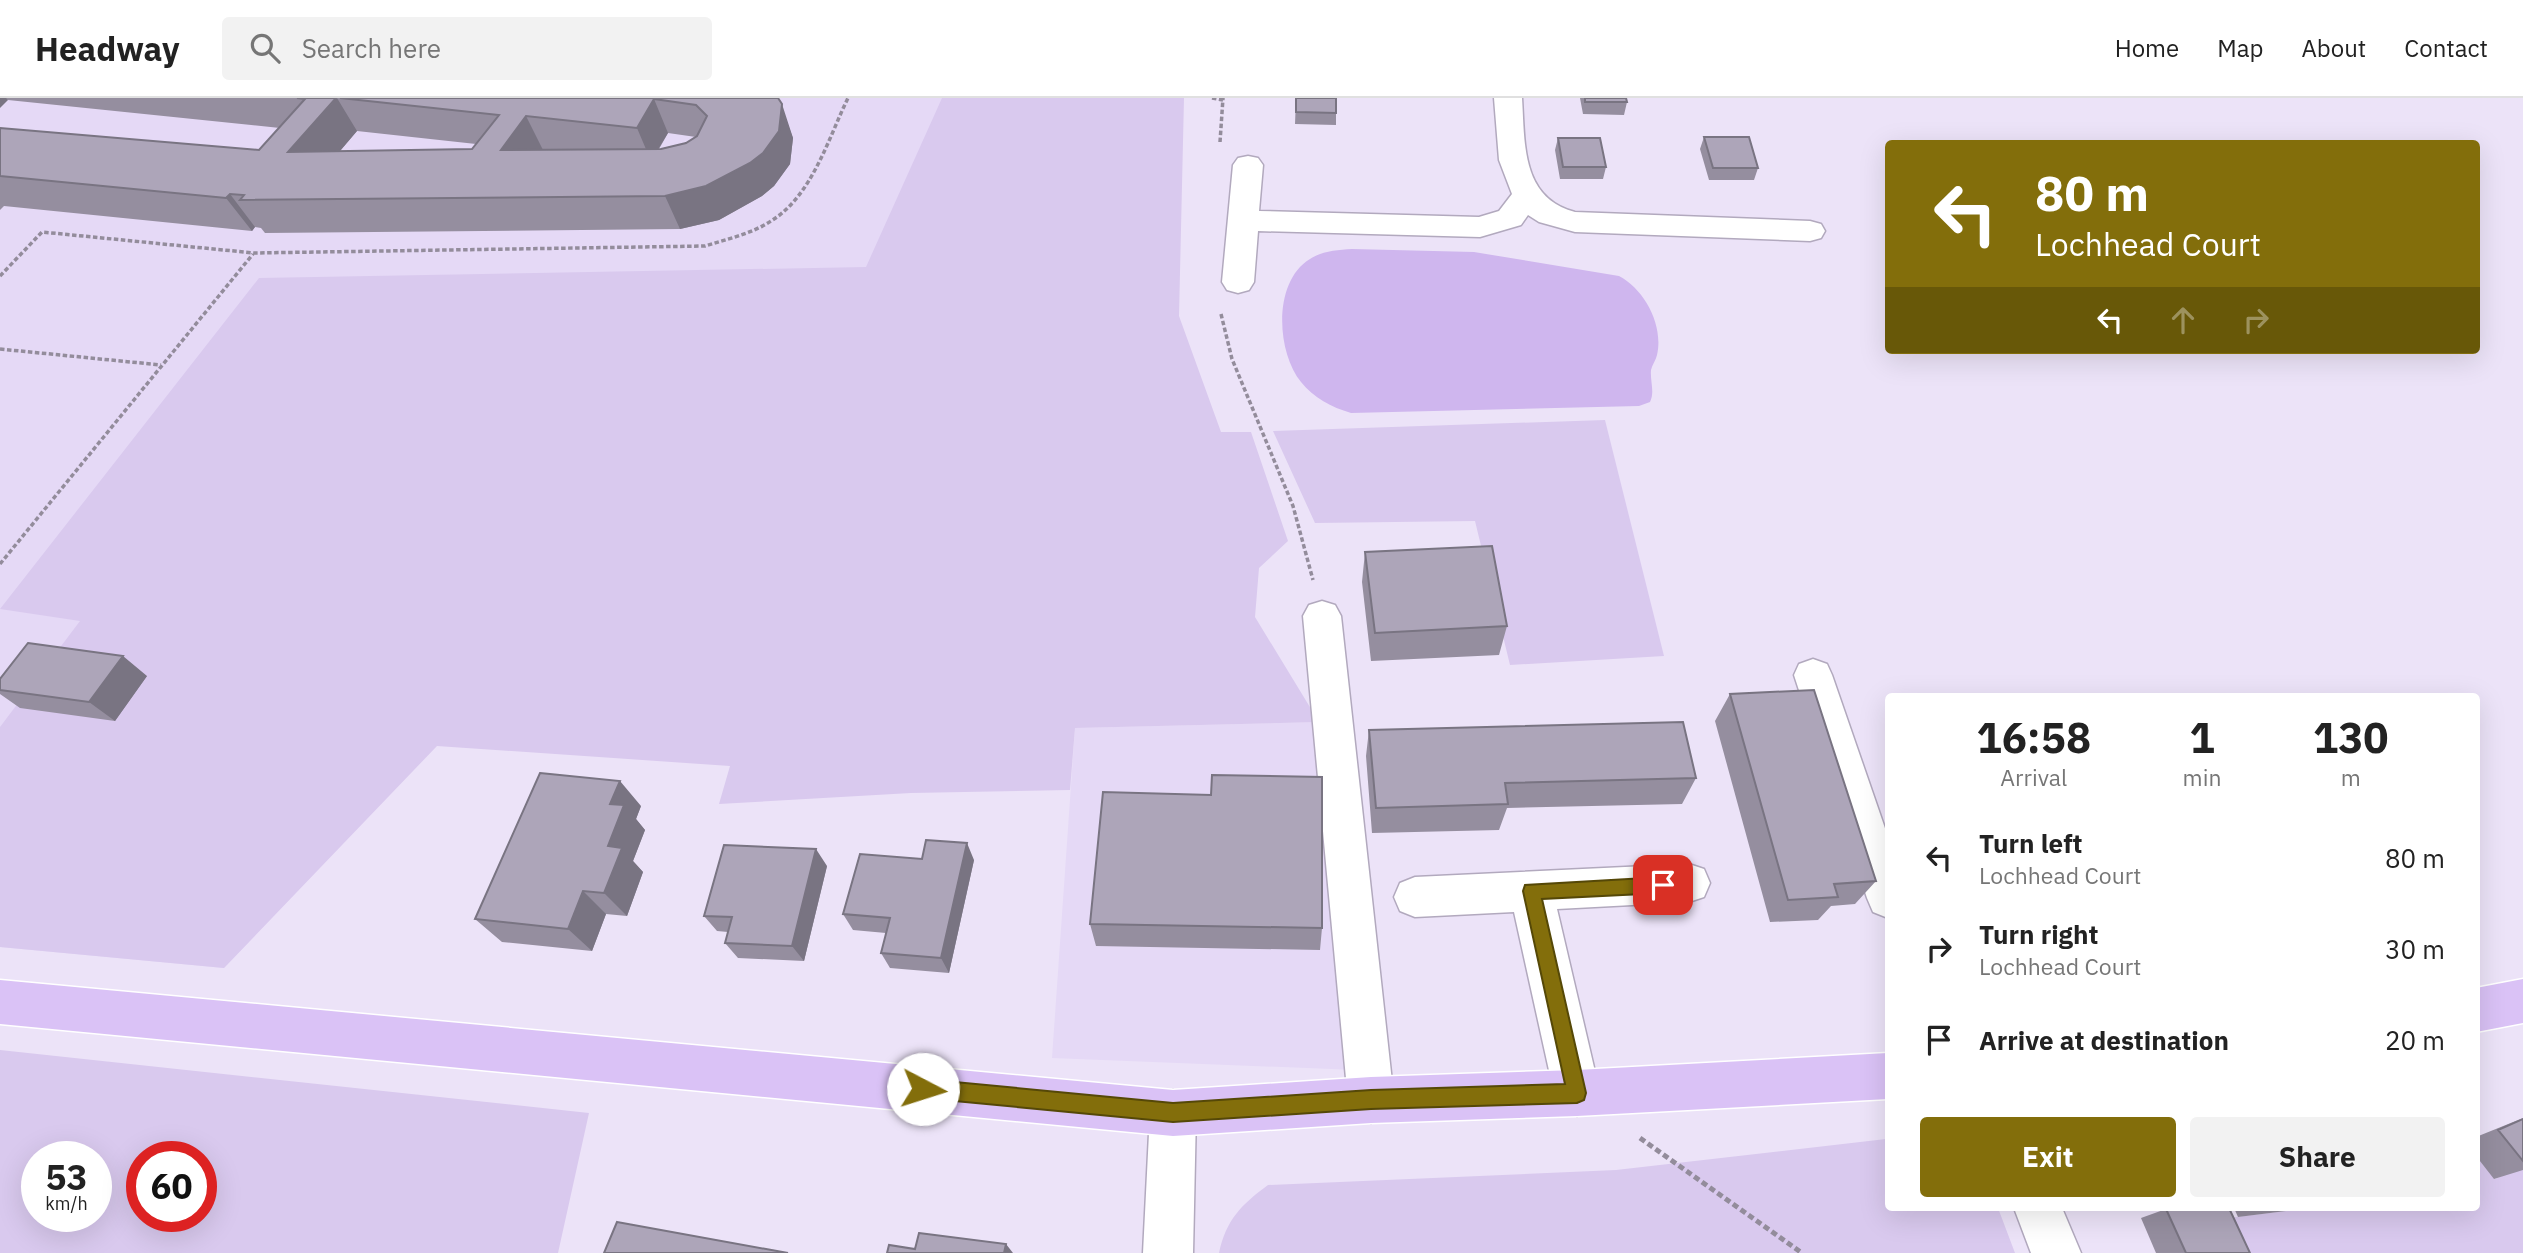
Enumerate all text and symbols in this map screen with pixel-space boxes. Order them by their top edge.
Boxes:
search box [222,17,712,80]
text: Headway [35,27,180,70]
icon: search [246,29,284,67]
text: Search here [302,31,441,65]
text: Home [2115,32,2179,64]
text: Map [2217,32,2263,64]
text: About [2301,32,2366,64]
text: Contact [2404,32,2488,64]
text: 80 m [2035,161,2149,224]
icon: left [1920,168,2011,259]
text: Lochhead Court [2035,223,2261,265]
icon: left [2091,301,2129,339]
icon: ahead [2164,301,2202,339]
icon: right [2237,301,2275,339]
text: 16:58 [1976,710,2091,765]
text: 1 [2189,710,2215,765]
text: 130 [2313,710,2389,765]
text: Arrival [2000,762,2067,792]
text: min [2183,762,2221,792]
text: m [2341,762,2361,792]
text: Turn left [1979,826,2082,860]
icon: left [1920,839,1958,877]
text: 80 m [2385,841,2445,875]
pin [1633,855,1693,915]
text: Lochhead Court [1979,860,2141,890]
icon: arrive [1644,866,1682,904]
text: Turn right [1979,917,2098,951]
icon: right [1920,930,1958,968]
text: 30 m [2385,932,2445,966]
text: Lochhead Court [1979,951,2141,981]
icon: arrive [1920,1021,1958,1059]
text: Arrive at destination [1979,1023,2229,1057]
text: 20 m [2385,1023,2445,1057]
position arrow [886,1052,960,1126]
button: Exit [1920,1117,2176,1197]
button: Share [2190,1117,2445,1197]
speed limit sign: 60 [126,1141,217,1232]
text: 53 [45,1154,88,1200]
text: km/h [45,1192,88,1215]

